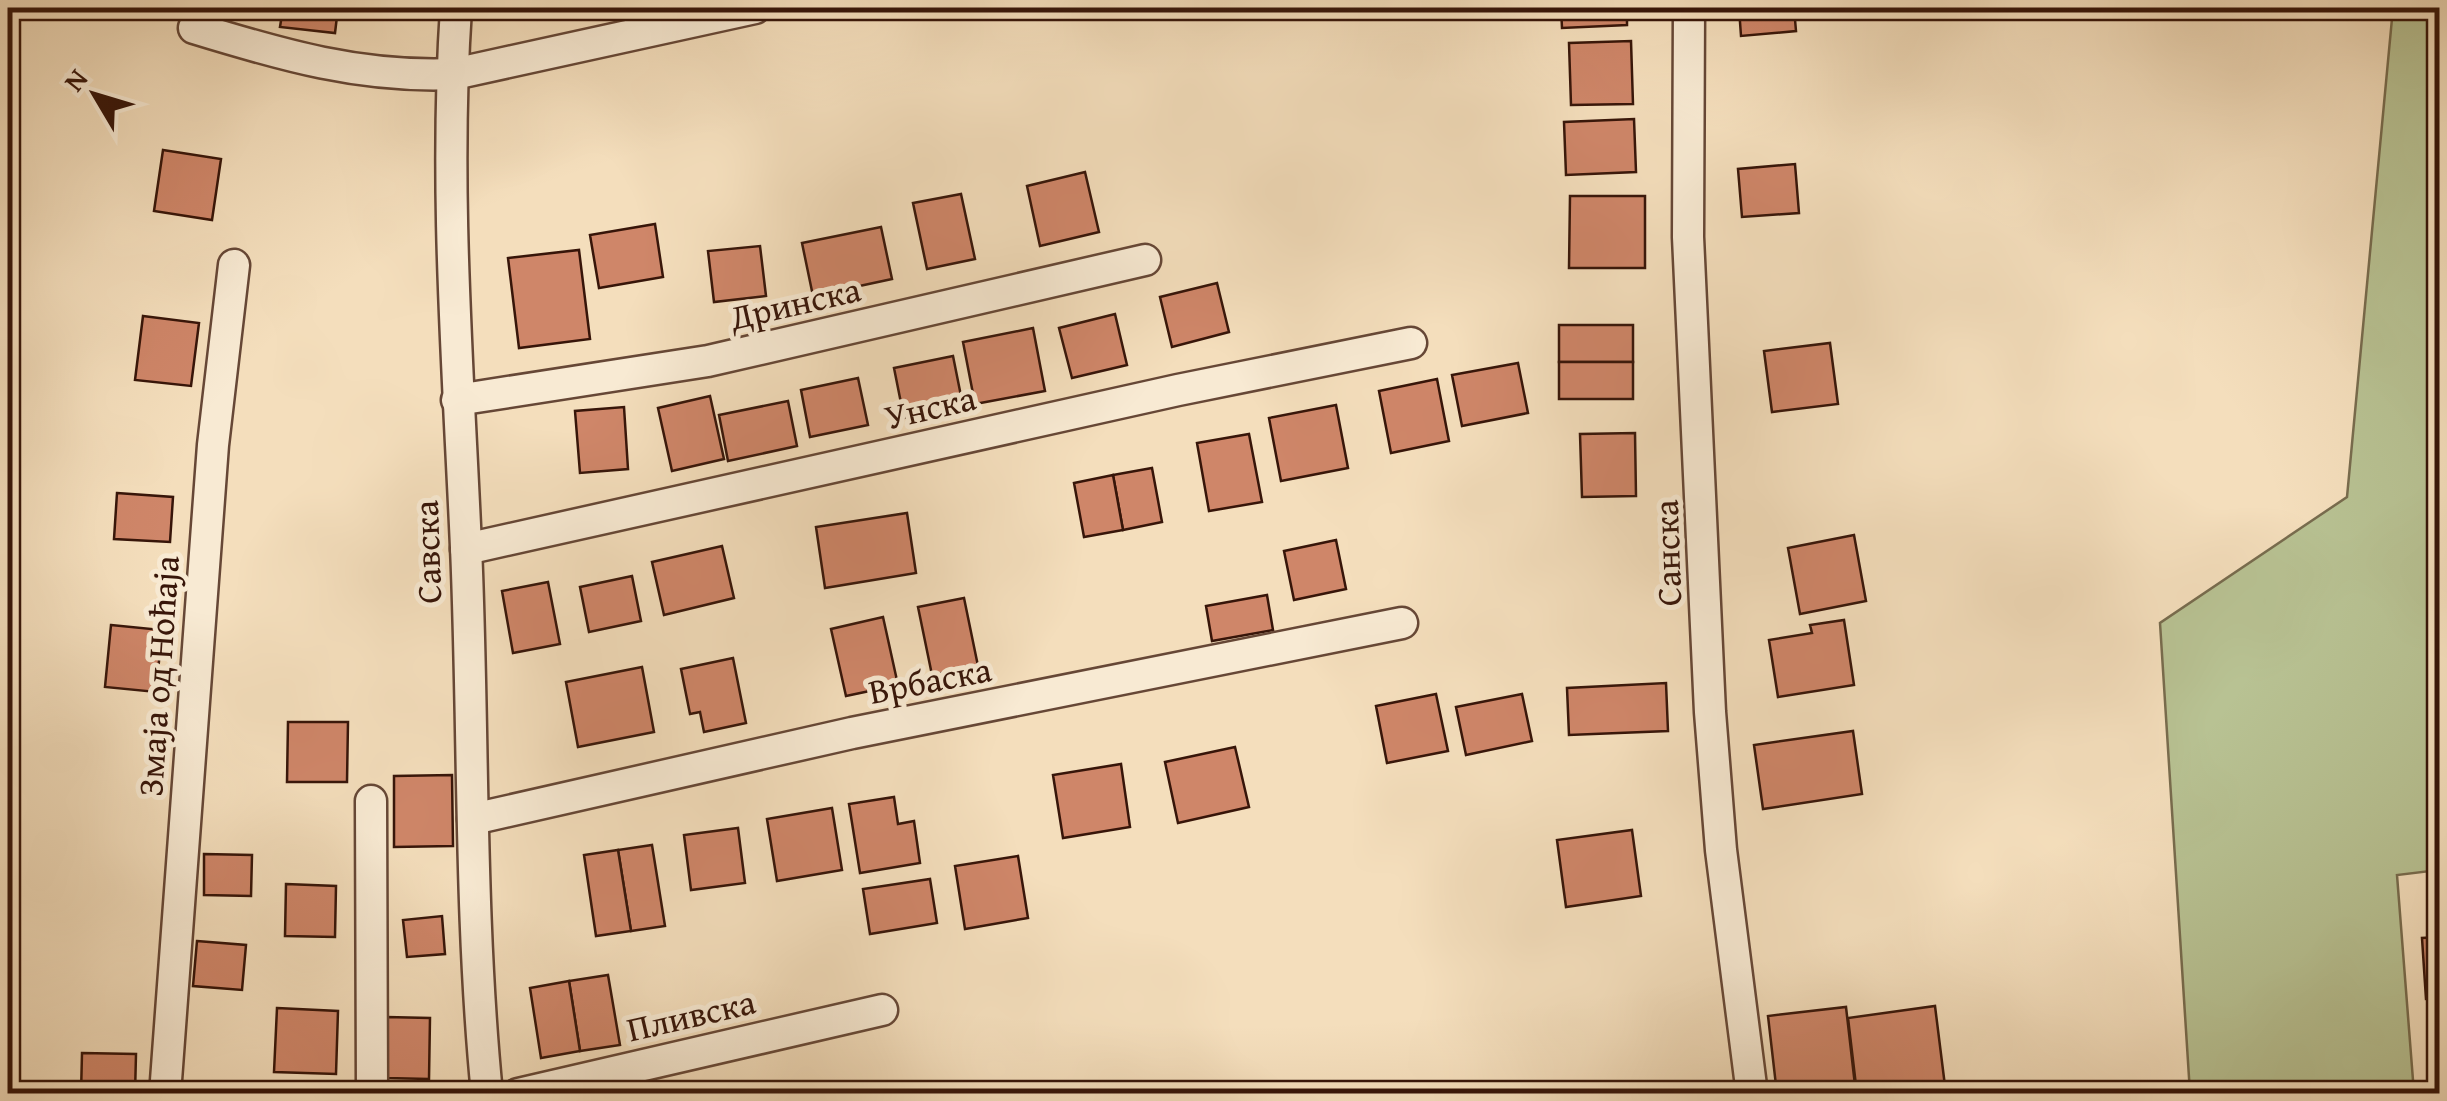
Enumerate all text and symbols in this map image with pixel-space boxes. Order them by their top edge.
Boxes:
north arrow [45,45,145,145]
text: N [53,59,97,99]
street label: Дринска [724,263,866,343]
street label: Унска [879,372,981,442]
street label: Савска [400,499,454,604]
street label: Санска [1640,499,1694,607]
street label: Змаја од Ноћаја [124,553,192,798]
street label: Врбаска [864,643,996,717]
street label: Пливска [622,975,760,1054]

